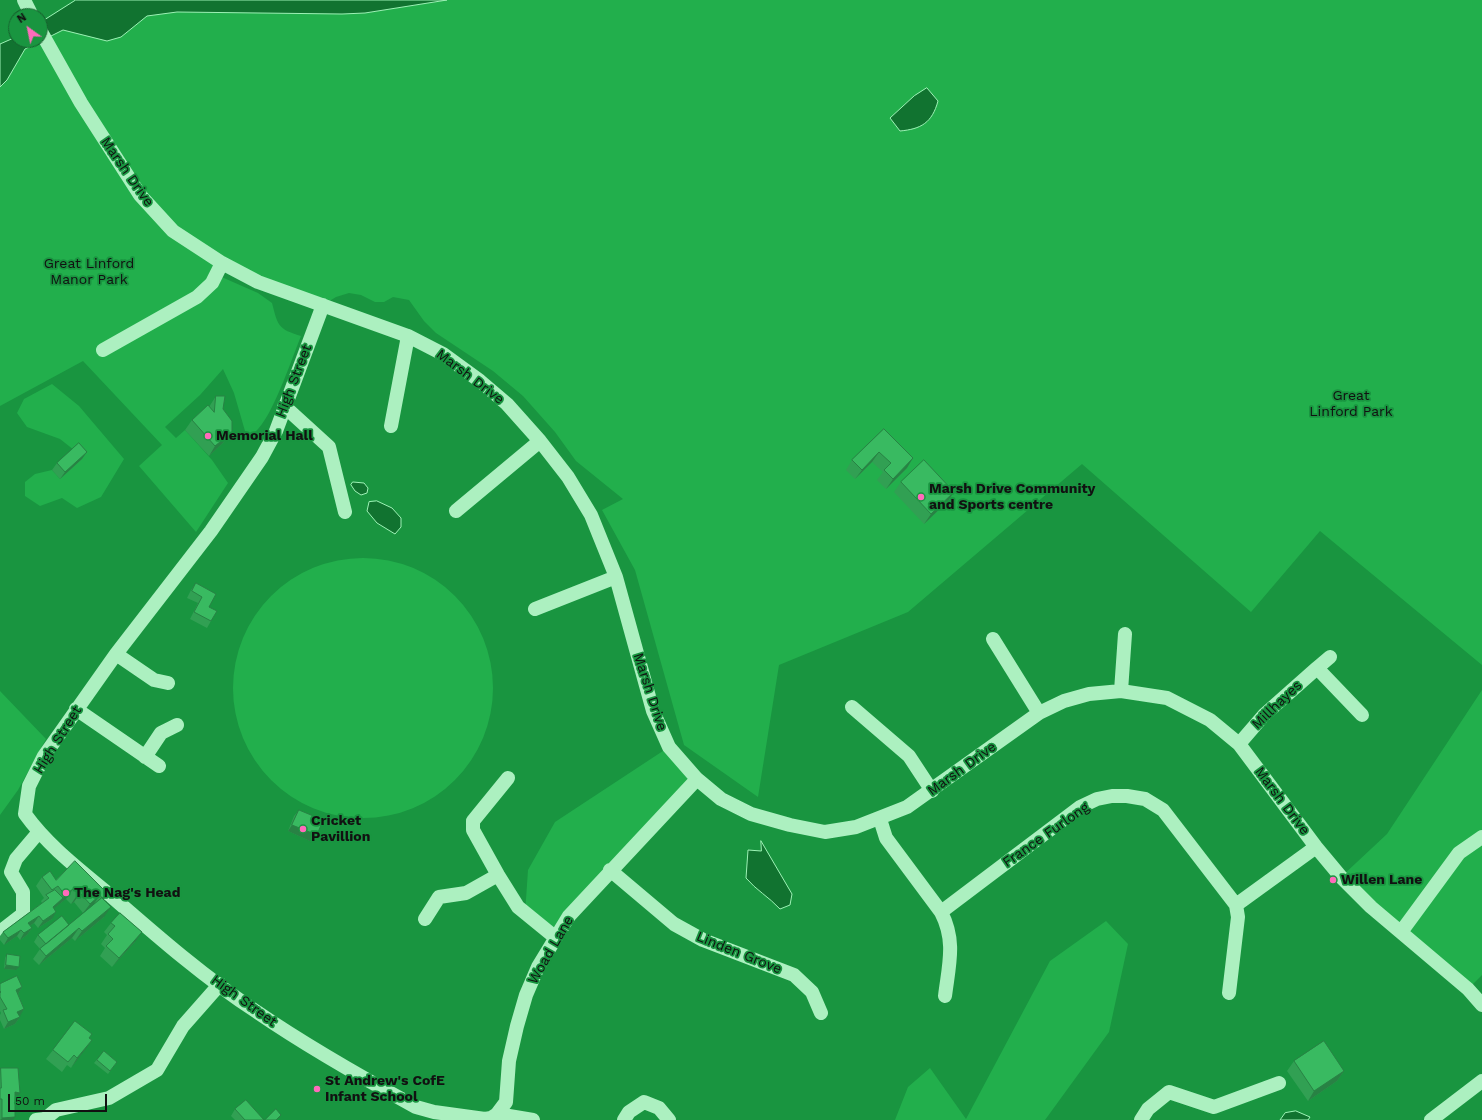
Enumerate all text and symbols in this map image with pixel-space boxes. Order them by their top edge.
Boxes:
north arrow [8,8,48,48]
text: N [15,11,29,26]
street label: Marsh Drive [97,134,157,210]
park label: Great Linford Manor Park [44,256,134,288]
street label: High Street [272,342,316,420]
street label: Marsh Drive [433,346,507,408]
park label: Great Linford Park [1309,388,1393,420]
place label: Memorial Hall [216,428,313,444]
marker: Memorial Hall [203,431,213,441]
place label: Marsh Drive Community and Sports centre [929,481,1096,514]
marker: Marsh Drive Community and Sports centre [916,492,926,502]
street label: Marsh Drive [630,651,670,733]
street label: Millhayes [1248,677,1306,733]
street label: High Street [30,703,86,777]
street label: Marsh Drive [924,738,1000,800]
street label: Marsh Drive [1251,764,1313,838]
street label: France Furlong [999,799,1093,871]
place label: Cricket Pavillion [311,813,370,846]
marker: Cricket Pavillion [298,824,308,834]
place label: Willen Lane [1341,872,1422,888]
marker: Willen Lane [1328,875,1338,885]
place label: The Nag's Head [74,885,180,901]
marker: The Nag's Head [61,888,71,898]
street label: Woad Lane [525,913,577,987]
street label: Linden Grove [694,928,784,978]
street label: High Street [208,972,280,1030]
place label: St Andrew's CofE Infant School [325,1073,445,1106]
marker: St Andrew's CofE Infant School [312,1084,322,1094]
scale bar [10,1086,109,1112]
text: 50 m [15,1094,45,1108]

